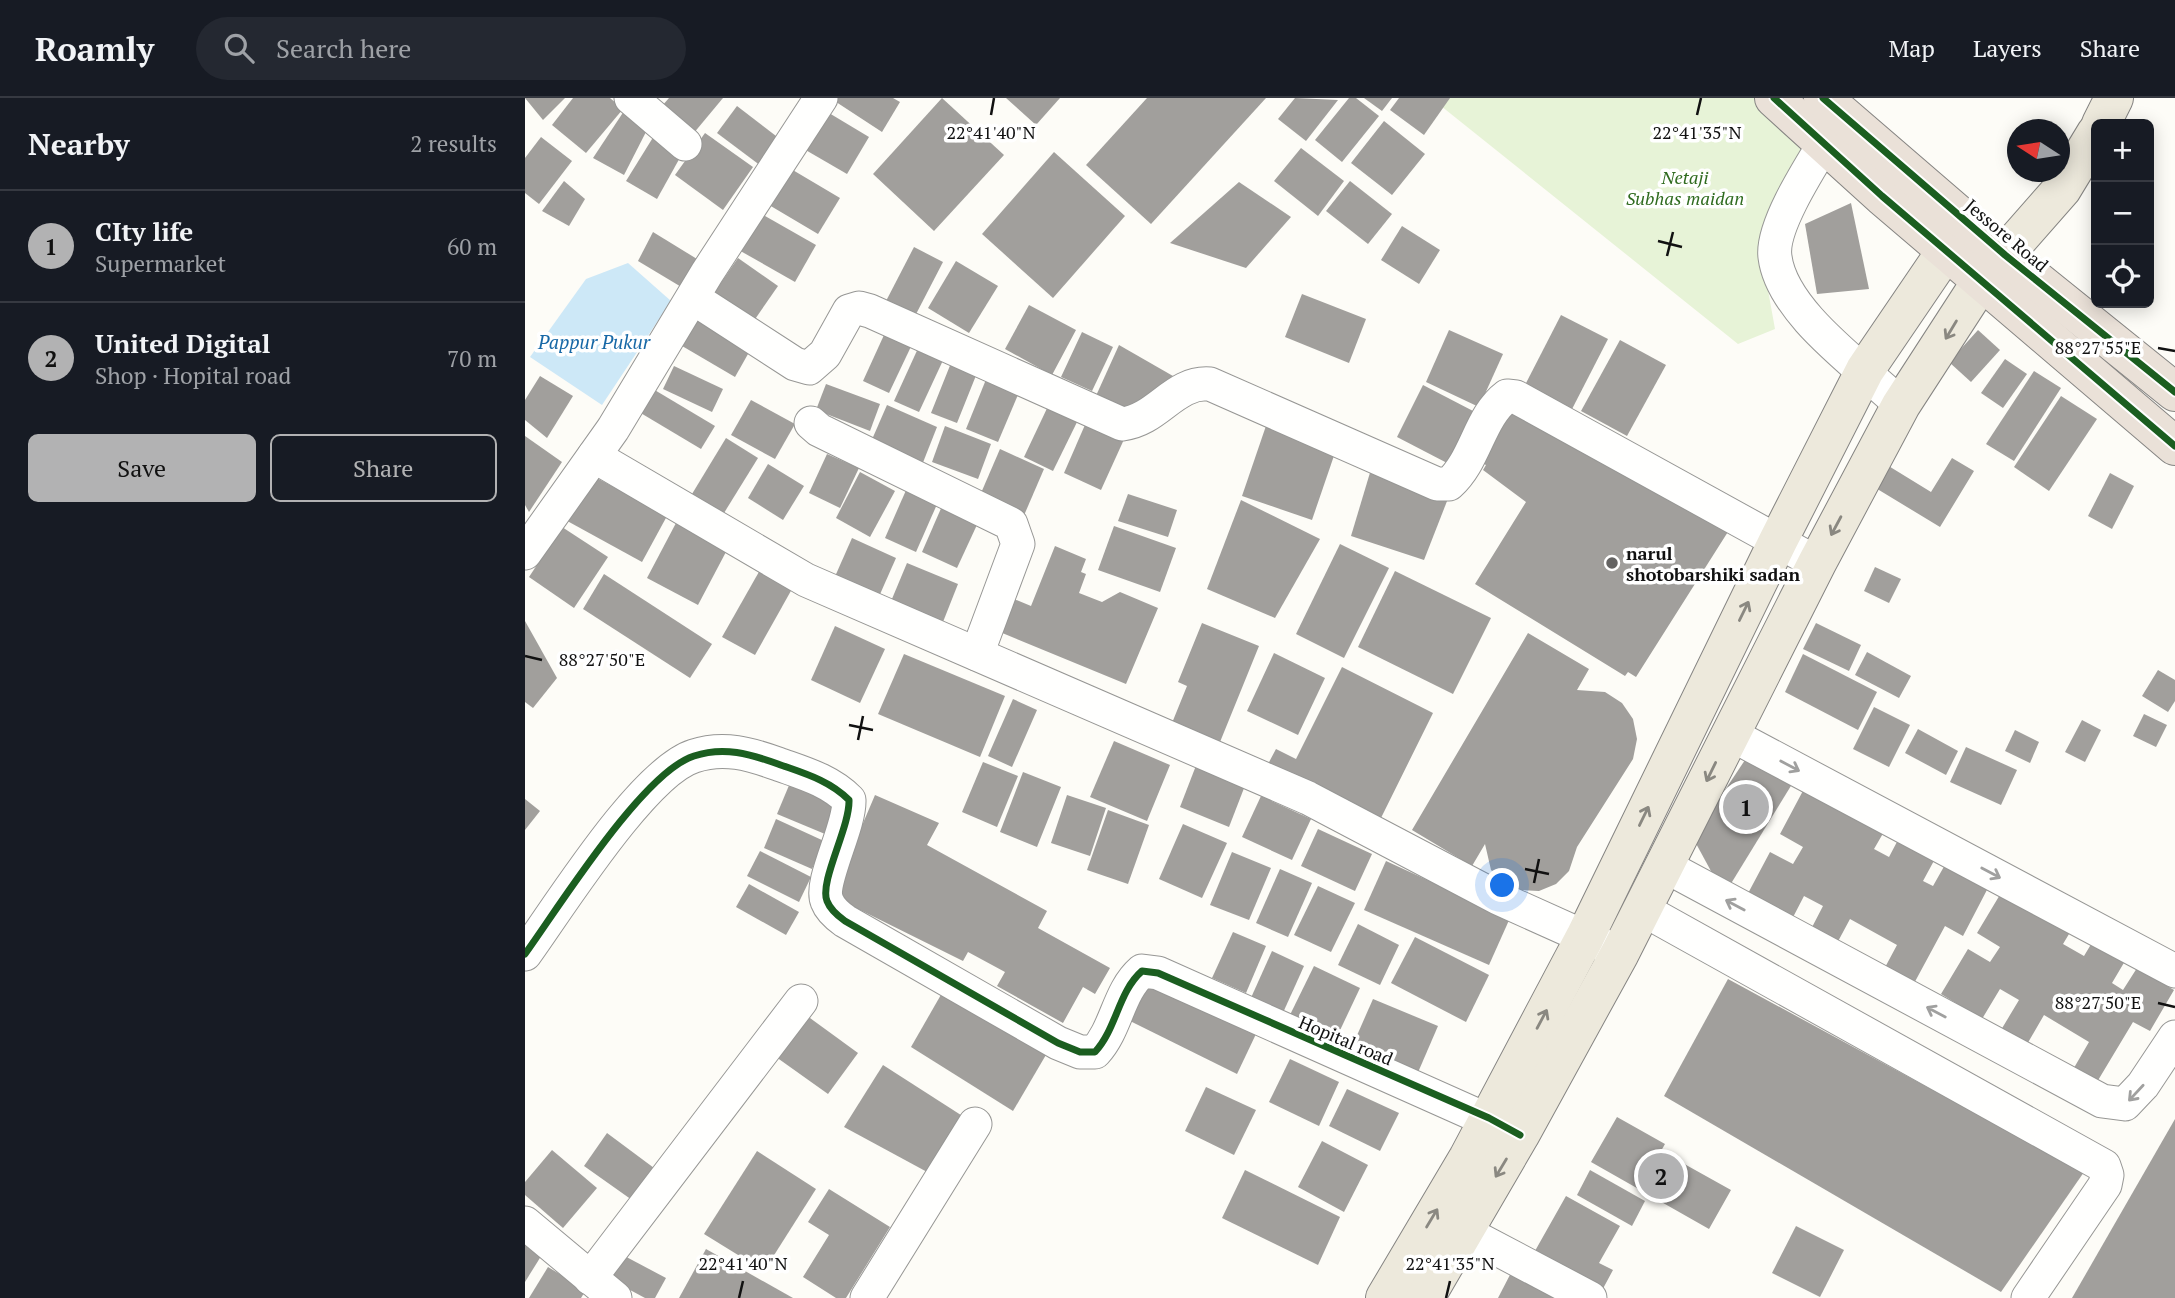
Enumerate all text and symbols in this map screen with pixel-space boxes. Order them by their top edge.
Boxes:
search box [196,17,686,80]
text: Roamly [35,27,154,70]
icon: search [220,29,258,67]
text: Search here [276,31,411,65]
text: Map [1888,32,1935,64]
text: Layers [1973,32,2042,64]
text: Share [2080,32,2140,64]
north arrow [2007,119,2070,182]
map controls [2091,119,2154,308]
button: + [2091,119,2154,182]
text: 22°41'40"N [946,120,1036,144]
text: 22°41'35"N [1652,120,1742,144]
text: Nearby [28,124,130,164]
text: 2 results [410,128,497,159]
park label: Netaji Subhas maidan [1626,165,1744,210]
button: − [2091,182,2154,245]
street label: Jessore Road [1961,193,2053,277]
text: CIty life [95,214,193,248]
text: 1 [45,231,58,262]
text: 60 m [447,231,497,262]
button: locate [2091,245,2154,308]
text: Supermarket [95,248,226,279]
one-way arrow [1944,319,1958,339]
text: United Digital [95,326,270,360]
water label: Pappur Pukur [537,329,651,354]
text: 88°27'55"E [2055,335,2141,359]
text: 2 [45,343,58,374]
text: 70 m [447,343,497,374]
text: Shop · Hopital road [95,360,291,391]
button: Save [28,434,256,502]
button: Share [270,434,497,502]
one-way arrow [1829,515,1843,536]
place label: narul shotobarshiki sadan [1626,541,1800,586]
marker: narul shotobarshiki sadan [1604,555,1620,571]
one-way arrow [1737,601,1751,622]
text: 88°27'50"E [559,647,645,671]
one-way arrow [1779,760,1800,773]
one-way arrow [1704,761,1718,782]
pin: 1 [1723,781,1769,833]
one-way arrow [1638,806,1652,827]
one-way arrow [1980,867,2001,880]
your location [1485,868,1519,902]
one-way arrow [1726,898,1746,912]
text: 88°27'50"E [2055,990,2141,1014]
one-way arrow [1926,1005,1947,1019]
street label: Hopital road [1295,1009,1397,1071]
one-way arrow [1535,1009,1549,1030]
one-way arrow [2127,1084,2144,1101]
pin: 2 [1638,1150,1684,1202]
one-way arrow [1494,1157,1508,1177]
one-way arrow [1426,1209,1440,1229]
text: 22°41'40"N [698,1251,788,1275]
text: 22°41'35"N [1405,1251,1495,1275]

